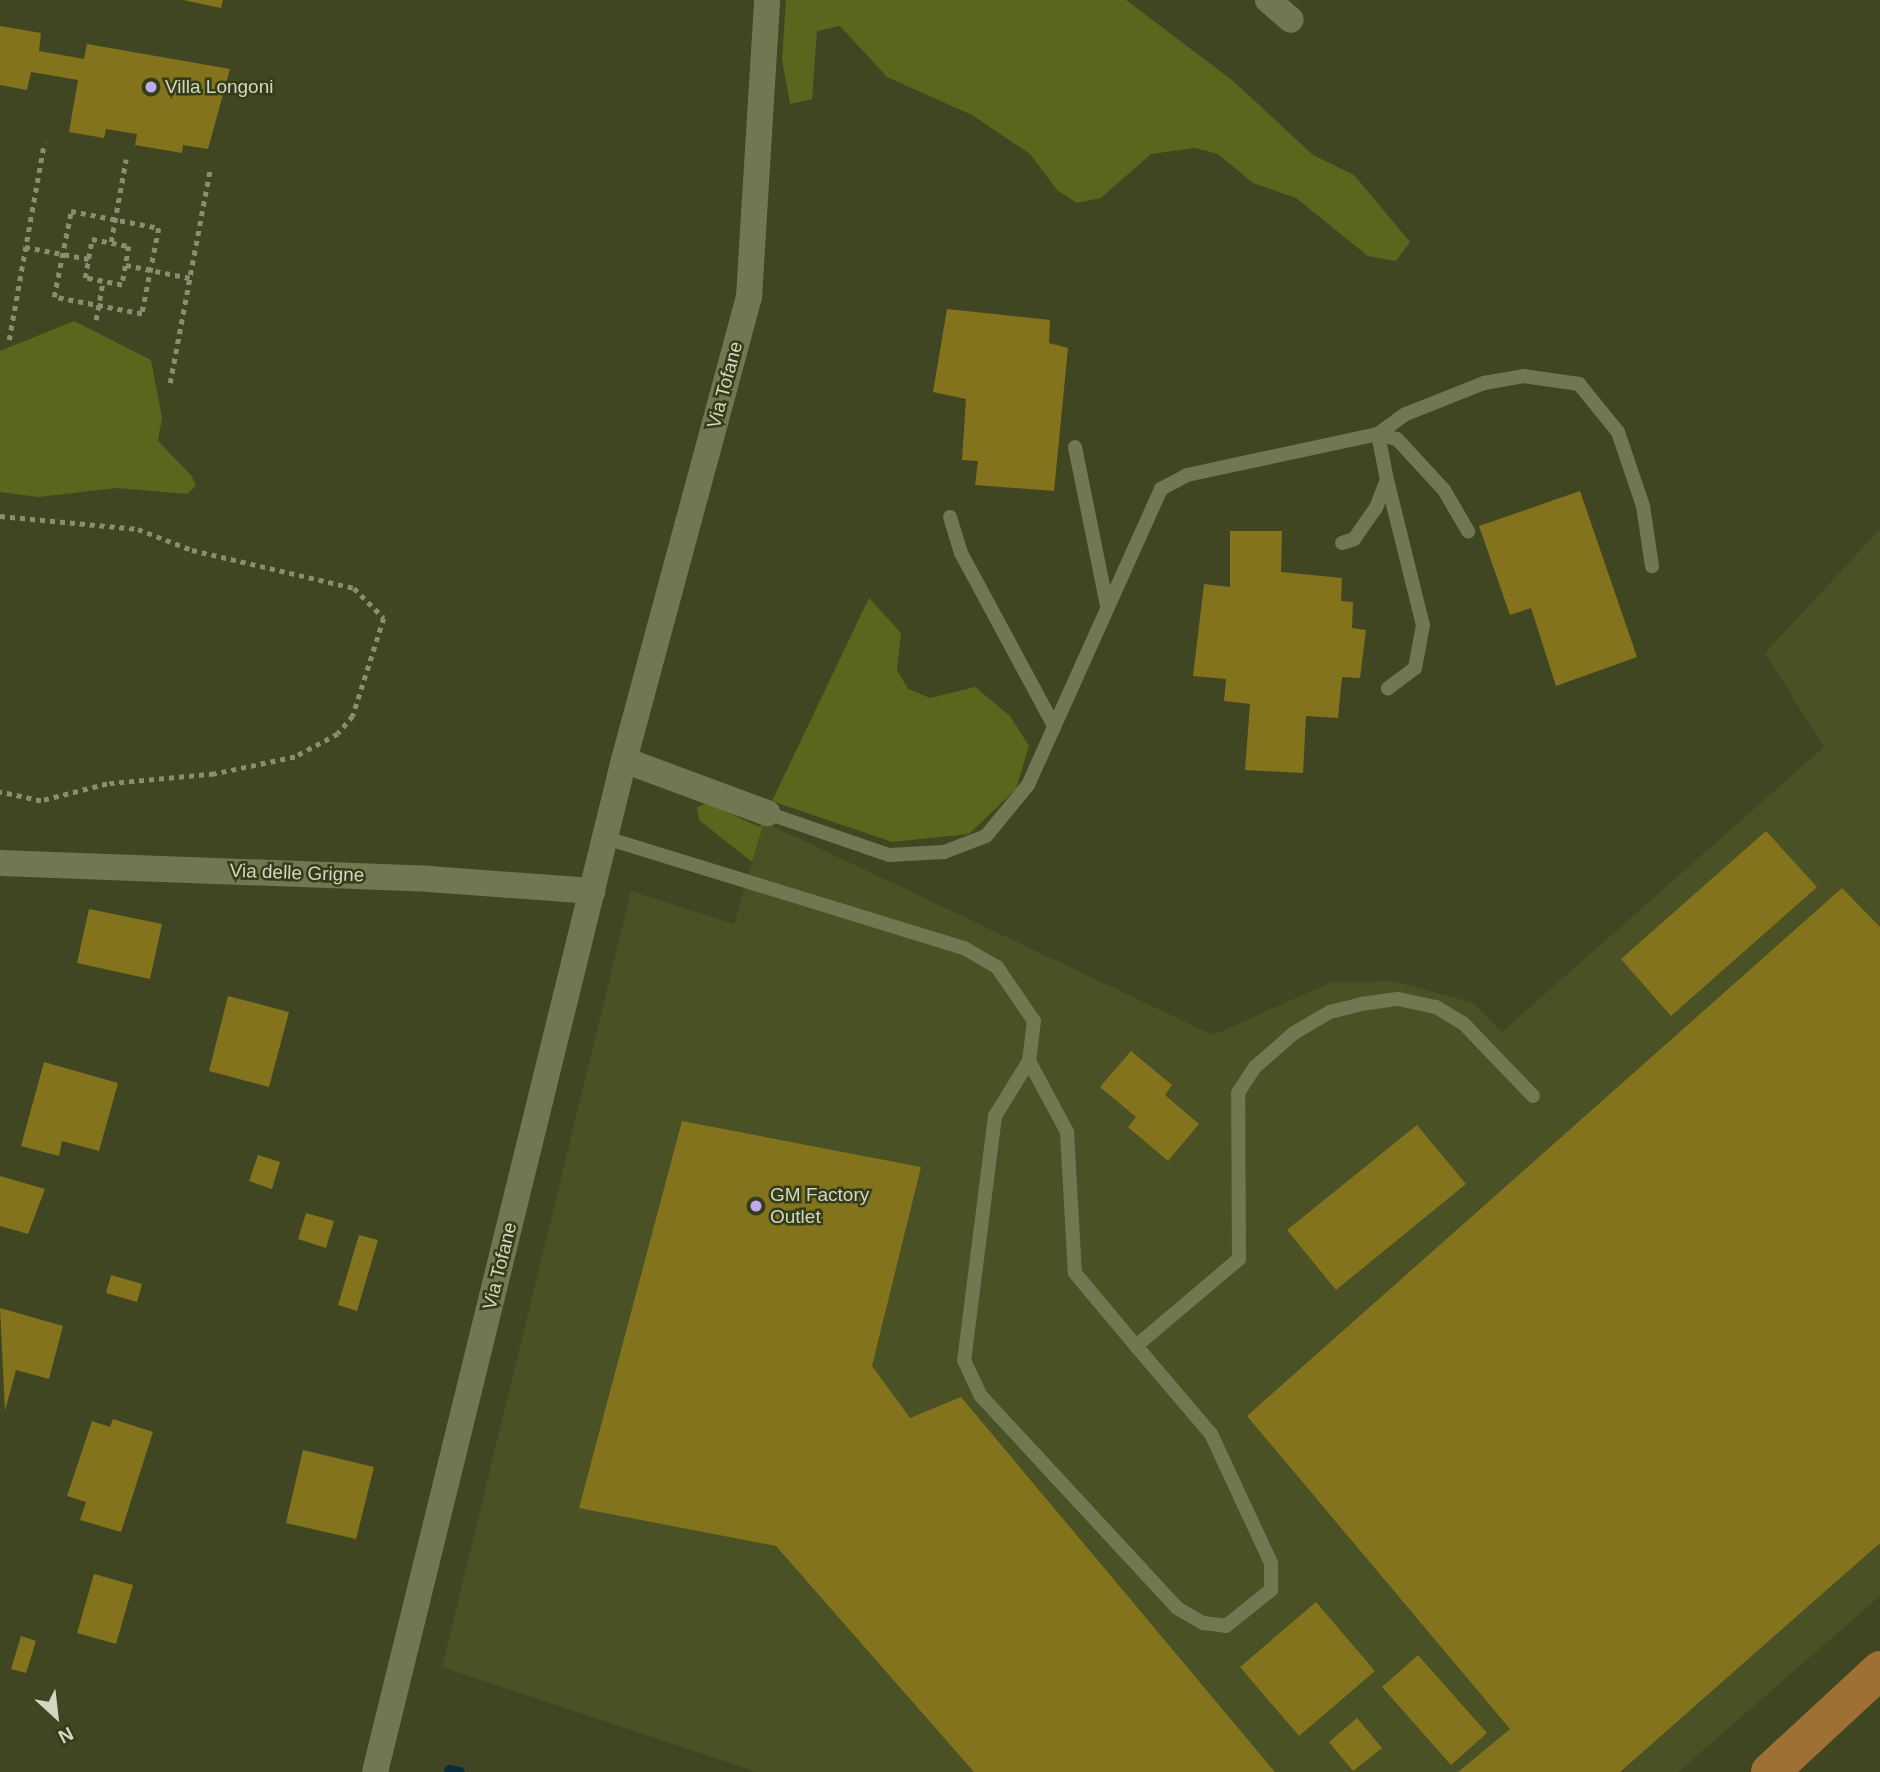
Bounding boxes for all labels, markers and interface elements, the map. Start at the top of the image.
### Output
place label: Villa Longoni [165,76,273,98]
marker: Villa Longoni [143,79,159,95]
street label: Via Tofane [702,339,748,431]
street label: Via delle Grigne [229,859,365,887]
place label: GM Factory Outlet [770,1184,869,1228]
marker: GM Factory Outlet [748,1198,764,1214]
street label: Via Tofane [478,1220,522,1312]
north arrow [21,1681,91,1751]
text: N [55,1723,77,1748]

